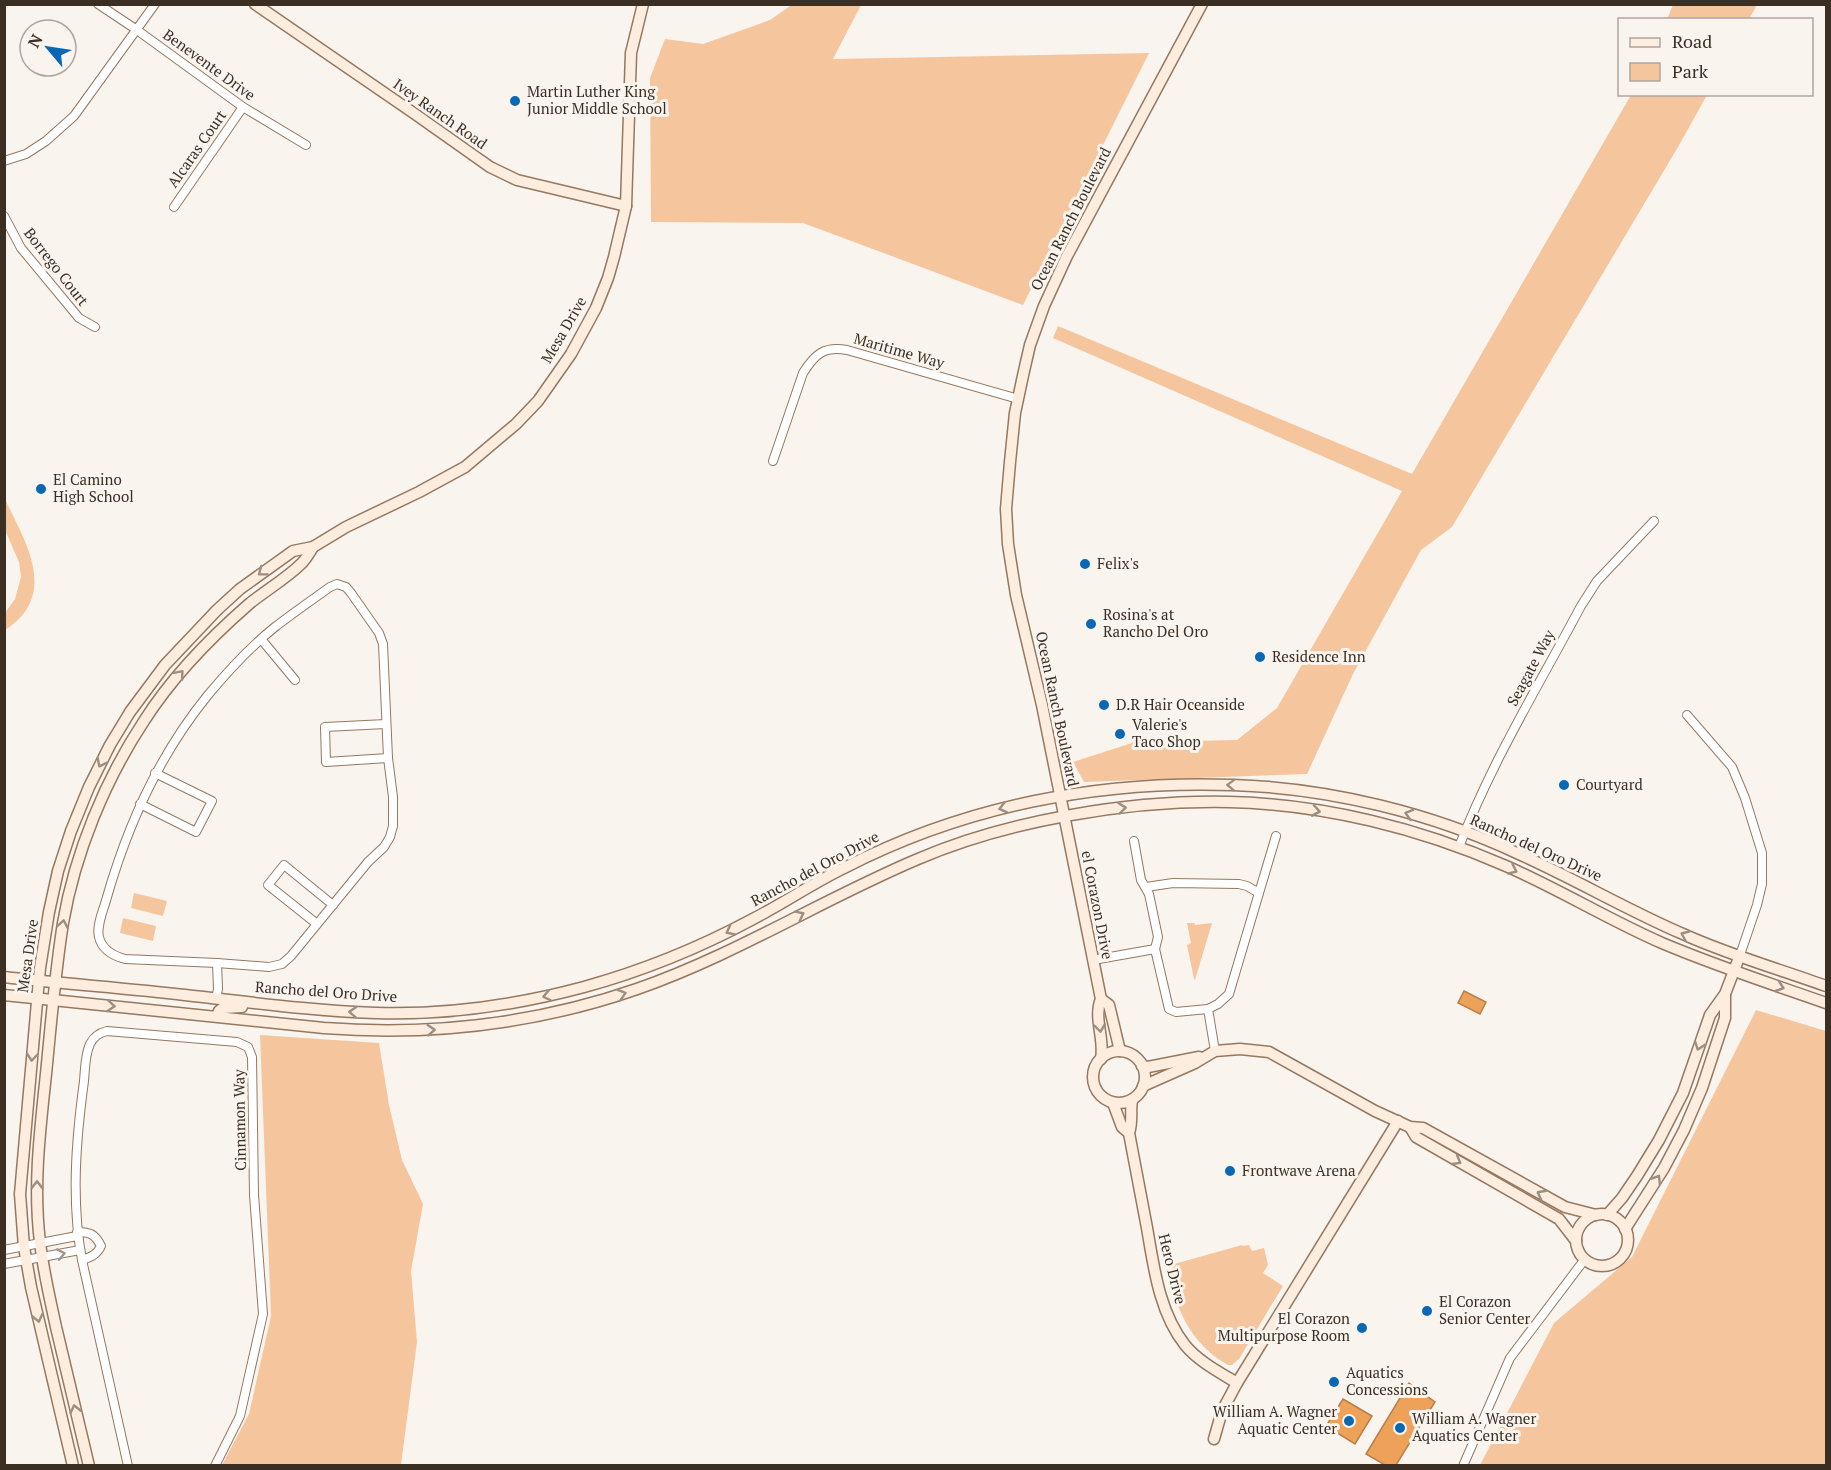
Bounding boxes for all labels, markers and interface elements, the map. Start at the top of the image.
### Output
north arrow [18,18,78,78]
legend [1618,18,1813,96]
street label: Benevente Drive [160,24,260,104]
text: Road [1672,29,1712,53]
text: N [22,30,47,51]
text: Park [1672,59,1709,83]
street label: Ivey Ranch Road [390,73,491,153]
place label: Martin Luther King Junior Middle School [527,81,667,118]
marker: Martin Luther King Junior Middle School [508,94,522,108]
street label: Alcaras Court [162,105,231,191]
street label: Ocean Ranch Boulevard [1025,144,1115,294]
street label: Borrego Court [20,223,94,310]
street label: Mesa Drive [536,292,590,367]
street label: Maritime Way [852,328,947,373]
place label: El Camino High School [53,469,134,506]
marker: El Camino High School [34,482,48,496]
place label: Felix's [1097,553,1139,573]
marker: Felix's [1078,557,1092,571]
one-way arrow [258,565,269,576]
place label: Rosina's at Rancho Del Oro [1103,604,1208,641]
marker: Rosina's at Rancho Del Oro [1084,617,1098,631]
street label: Seagate Way [1502,626,1559,709]
street label: Ocean Ranch Boulevard [1032,629,1084,788]
place label: Residence Inn [1272,646,1366,666]
marker: Residence Inn [1253,650,1267,664]
one-way arrow [172,670,183,681]
place label: D.R Hair Oceanside [1116,694,1245,714]
marker: D.R Hair Oceanside [1097,698,1111,712]
place label: Valerie's Taco Shop [1132,714,1201,751]
marker: Valerie's Taco Shop [1113,727,1127,741]
one-way arrow [97,756,109,767]
place label: Courtyard [1576,774,1643,794]
marker: Courtyard [1557,778,1571,792]
one-way arrow [1227,779,1236,791]
one-way arrow [998,800,1008,813]
one-way arrow [1117,802,1127,814]
one-way arrow [1312,804,1321,816]
one-way arrow [1404,809,1415,821]
street label: Rancho del Oro Drive [1467,809,1606,885]
street label: Rancho del Oro Drive [747,826,882,910]
street label: el Corazon Drive [1078,849,1118,961]
one-way arrow [1507,862,1518,874]
one-way arrow [794,911,805,922]
street label: Mesa Drive [12,918,42,994]
one-way arrow [57,920,69,929]
one-way arrow [726,923,737,935]
one-way arrow [1680,930,1691,942]
street label: Rancho del Oro Drive [254,976,398,1006]
one-way arrow [1774,980,1785,993]
one-way arrow [542,988,552,1001]
one-way arrow [616,989,627,1001]
one-way arrow [107,999,116,1012]
one-way arrow [349,1005,358,1018]
one-way arrow [427,1024,436,1037]
one-way arrow [1093,1024,1105,1033]
one-way arrow [1694,1040,1707,1051]
one-way arrow [26,1052,39,1061]
street label: Cinnamon Way [228,1069,250,1171]
one-way arrow [1451,1153,1461,1165]
place label: Frontwave Arena [1242,1160,1356,1180]
marker: Frontwave Arena [1223,1164,1237,1178]
one-way arrow [1650,1175,1661,1186]
one-way arrow [31,1181,43,1190]
one-way arrow [1537,1190,1548,1202]
street label: Hero Drive [1155,1231,1191,1306]
one-way arrow [56,1248,66,1261]
place label: El Corazon Senior Center [1439,1291,1531,1328]
marker: El Corazon Senior Center [1420,1304,1434,1318]
place label: El Corazon Multipurpose Room [1218,1308,1350,1345]
one-way arrow [30,1312,43,1322]
marker: El Corazon Multipurpose Room [1355,1321,1369,1335]
place label: Aquatics Concessions [1346,1362,1428,1399]
marker: Aquatics Concessions [1327,1375,1341,1389]
place label: William A. Wagner Aquatic Center [1213,1401,1337,1438]
one-way arrow [70,1404,83,1414]
place label: William A. Wagner Aquatics Center [1412,1408,1536,1445]
marker: William A. Wagner Aquatic Center [1342,1414,1356,1428]
marker: William A. Wagner Aquatics Center [1393,1421,1407,1435]

